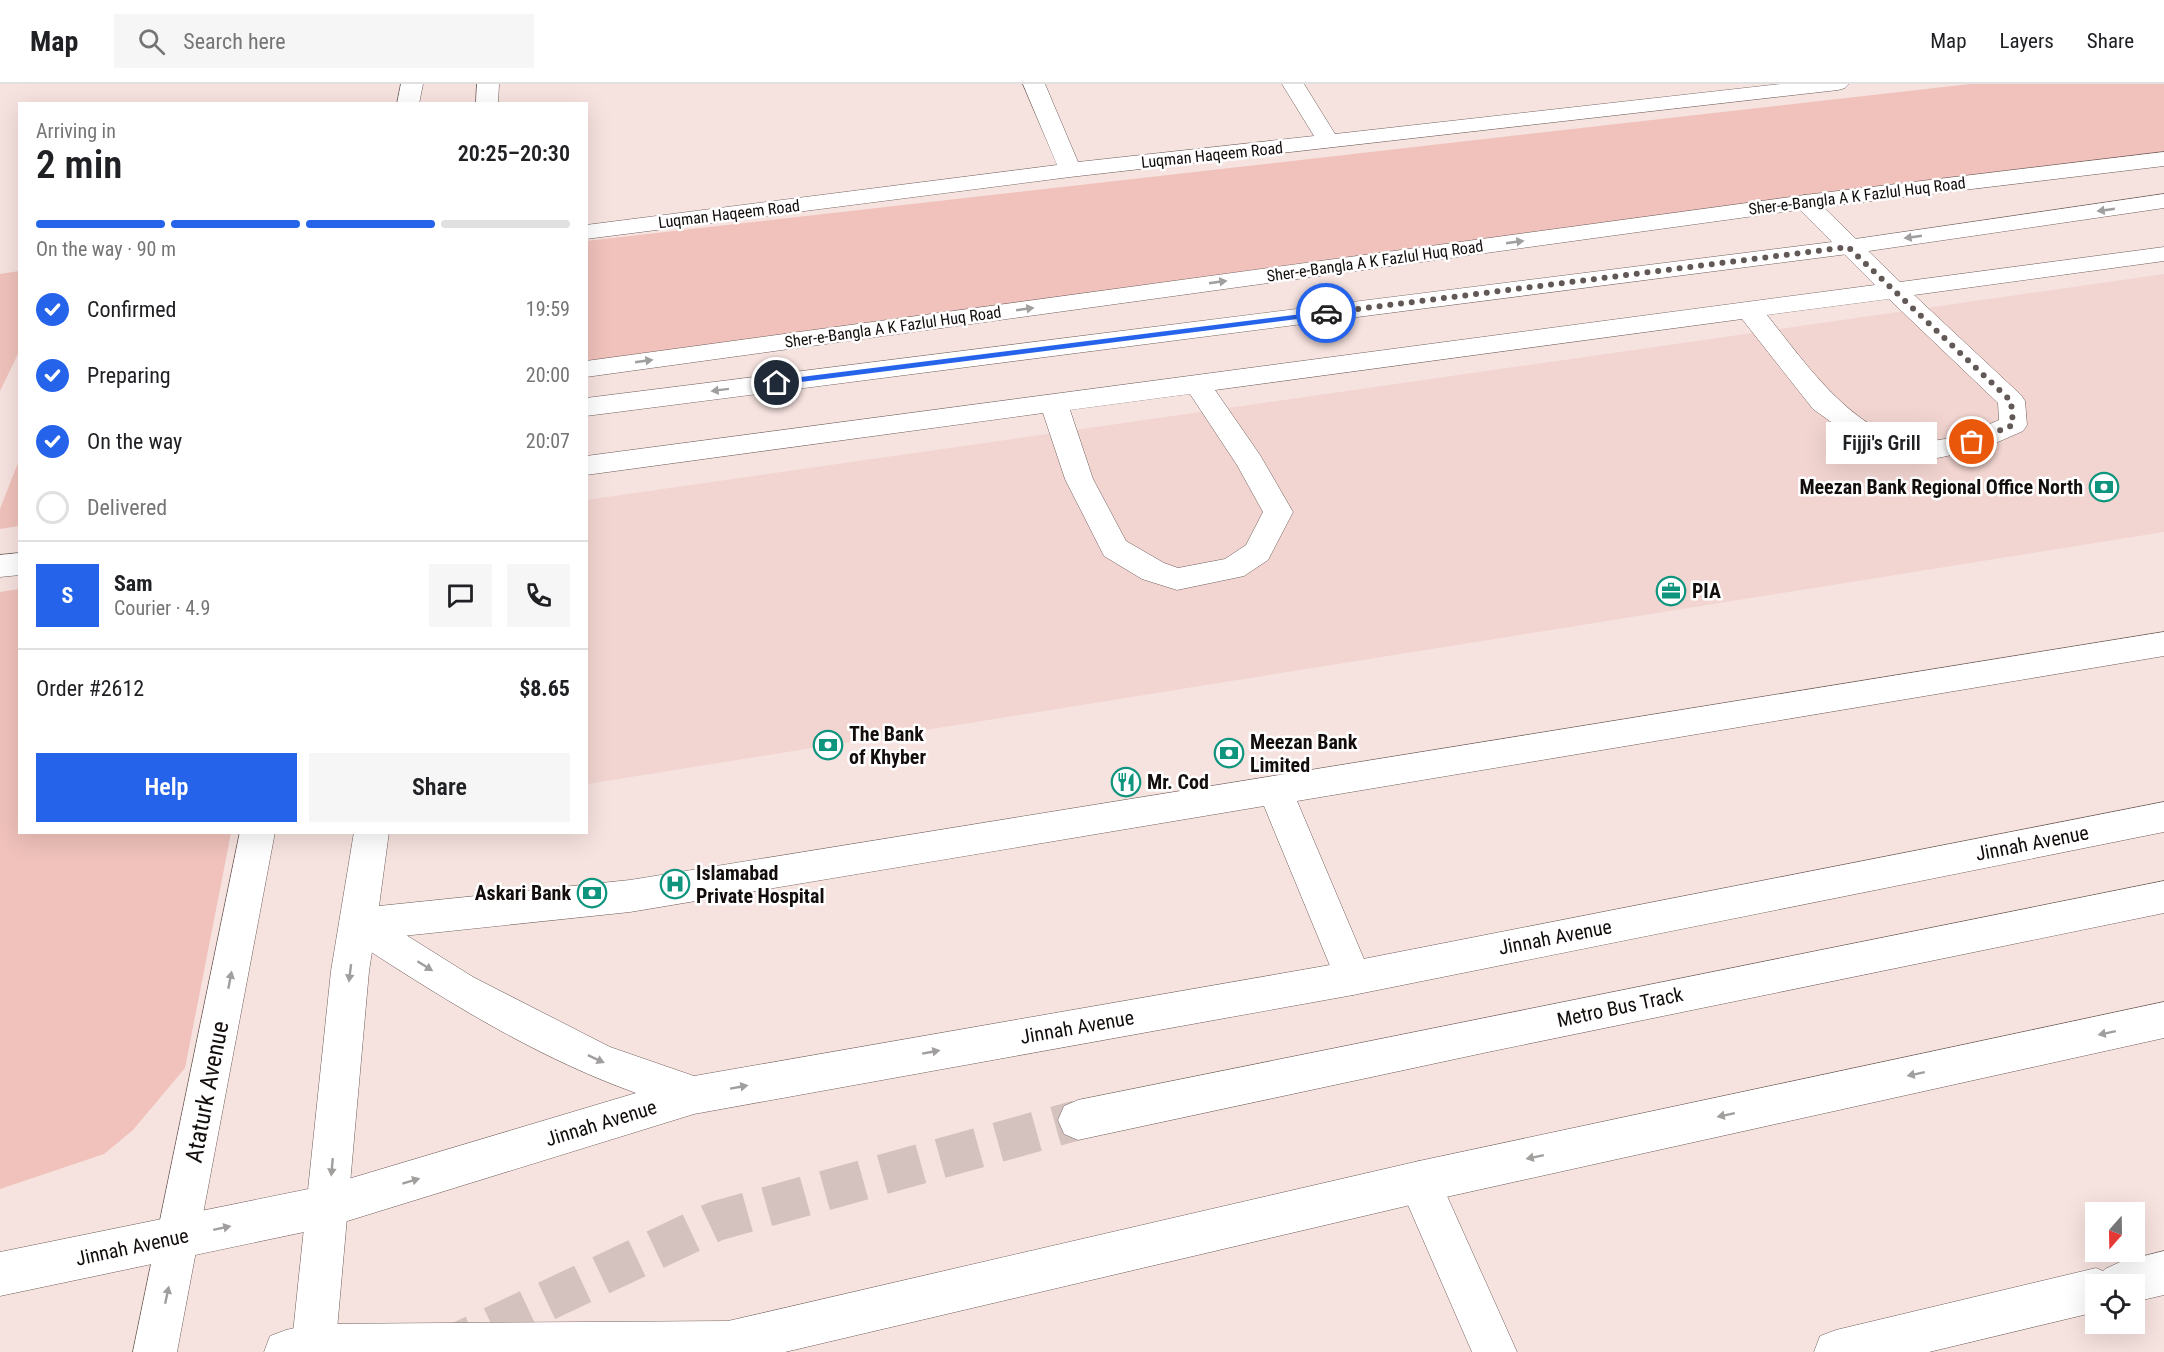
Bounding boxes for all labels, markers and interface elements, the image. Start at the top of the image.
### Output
search box [114,14,534,68]
text: Map [30,25,78,58]
icon: search [135,25,168,58]
text: Search here [183,29,286,54]
text: Map [1930,29,1967,53]
text: Layers [2000,29,2054,53]
text: Share [2087,29,2134,53]
text: Arriving in [36,119,116,143]
street label: Luqman Haqeem Road [1140,138,1284,172]
text: 20:25–20:30 [458,141,570,166]
text: 2 min [36,142,122,188]
street label: Sher-e-Bangla A K Fazlul Huq Road [1747,173,1967,219]
street label: Luqman Haqeem Road [657,196,801,232]
one-way arrow [2096,205,2115,214]
one-way arrow [1903,233,1922,242]
street label: Sher-e-Bangla A K Fazlul Huq Road [1265,236,1485,286]
text: On the way · 90 m [36,237,176,261]
one-way arrow [1506,237,1525,246]
one-way arrow [1209,278,1228,287]
courier [1296,283,1356,343]
icon: check [36,293,69,326]
text: Confirmed [87,297,176,322]
text: 19:59 [526,297,570,321]
icon: car [1310,297,1343,330]
street label: Sher-e-Bangla A K Fazlul Huq Road [783,302,1003,352]
one-way arrow [1015,304,1034,314]
one-way arrow [635,357,654,366]
pin [751,357,802,408]
icon: check [36,359,69,392]
text: Preparing [87,363,171,388]
text: 20:00 [526,363,570,387]
icon: home [760,366,793,399]
one-way arrow [710,385,729,395]
pin [1946,416,1997,467]
callout: Fijji's Grill [1825,421,1936,463]
icon: check [36,425,69,458]
icon: bag [1955,425,1988,458]
text: On the way [87,429,182,454]
text: 20:07 [526,429,570,453]
text: Fijji's Grill [1842,431,1921,455]
bank icon: Meezan Bank Regional Office North [2088,471,2120,503]
place label: Meezan Bank Regional Office North [1799,475,2083,499]
text: Delivered [87,495,167,520]
button: chat [429,564,492,627]
button: phone [507,564,570,627]
text: Sam [114,571,153,596]
office icon: PIA [1655,575,1687,607]
place label: PIA [1692,579,1721,603]
text: S [62,583,73,608]
text: Courier · 4.9 [114,596,210,620]
text: Order #2612 [36,676,144,701]
text: $8.65 [519,676,570,701]
place label: The Bank of Khyber [849,722,926,769]
bank icon: The Bank of Khyber [812,729,844,761]
place label: Meezan Bank Limited [1250,730,1358,777]
bank icon: Meezan Bank Limited [1213,737,1245,769]
button: Help [36,753,297,822]
button: Share [309,753,570,822]
restaurant icon: Mr. Cod [1110,766,1142,798]
place label: Mr. Cod [1147,770,1209,794]
street label: Jinnah Avenue [1973,820,2091,866]
place label: Islamabad Private Hospital [696,861,824,908]
hospital icon: Islamabad Private Hospital [659,868,691,900]
bank icon: Askari Bank [576,877,608,909]
place label: Askari Bank [475,881,571,905]
street label: Jinnah Avenue [1496,914,1614,960]
one-way arrow [417,961,433,972]
one-way arrow [346,964,355,983]
one-way arrow [225,971,235,989]
street label: Metro Bus Track [1555,982,1685,1032]
street label: Jinnah Avenue [1018,1005,1136,1049]
street label: Ataturk Avenue [180,1019,234,1165]
one-way arrow [2098,1028,2116,1038]
one-way arrow [922,1048,941,1057]
one-way arrow [588,1055,605,1064]
one-way arrow [1907,1070,1926,1079]
one-way arrow [730,1082,749,1091]
street label: Jinnah Avenue [542,1095,660,1151]
one-way arrow [1716,1111,1735,1121]
one-way arrow [1526,1152,1544,1162]
one-way arrow [327,1158,337,1177]
one-way arrow [402,1176,420,1185]
north arrow [2085,1202,2145,1262]
map controls [2085,1202,2145,1334]
street label: Jinnah Avenue [73,1223,191,1271]
one-way arrow [212,1223,231,1232]
button: locate [2085,1274,2145,1334]
one-way arrow [163,1285,172,1304]

